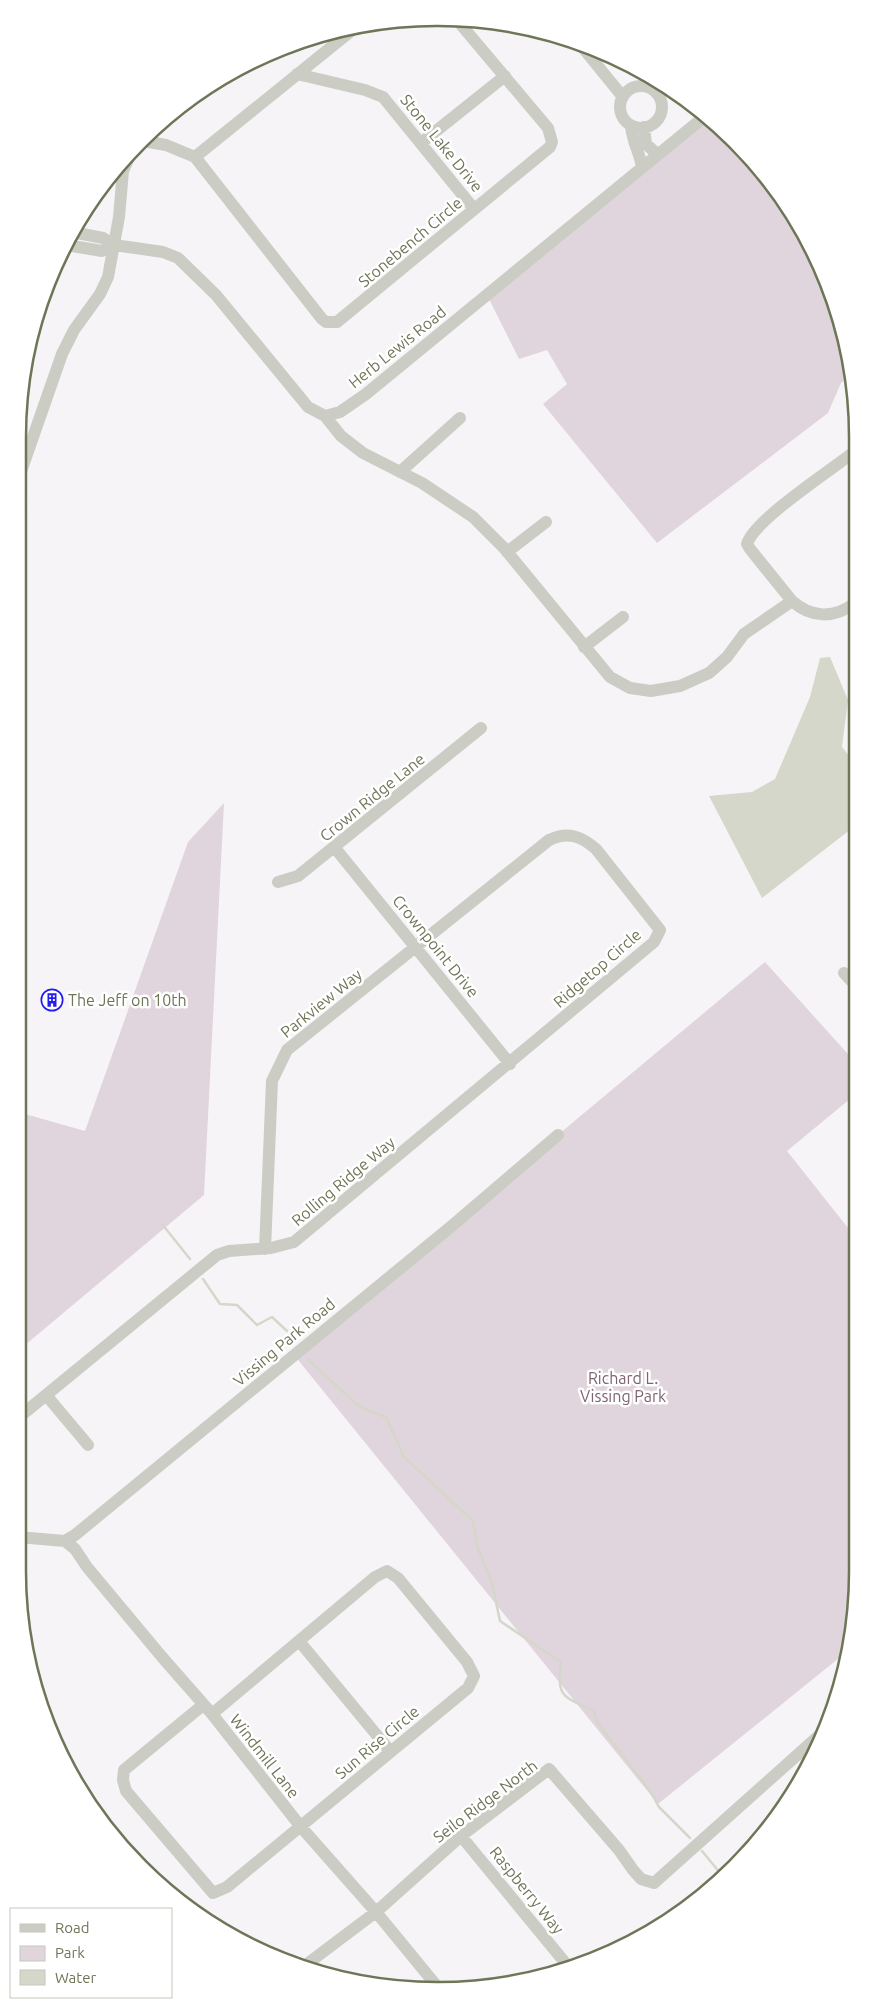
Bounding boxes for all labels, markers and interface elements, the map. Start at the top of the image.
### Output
street label: Stone Lake Drive [397,91,487,195]
street label: Stonebench Circle [355,193,465,291]
street label: Herb Lewis Road [345,302,449,392]
street label: Crown Ridge Lane [316,749,428,845]
street label: Crownpoint Drive [389,891,483,1001]
street label: Ridgetop Circle [550,925,644,1011]
street label: Parkview Way [277,965,365,1041]
building icon: The Jeff on 10th [40,988,64,1012]
place label: The Jeff on 10th [68,991,187,1009]
street label: Rolling Ridge Way [288,1132,398,1229]
street label: Vissing Park Road [230,1294,338,1390]
park label: Richard L. Vissing Park [580,1369,666,1405]
street label: Sun Rise Circle [331,1702,423,1782]
street label: Windmill Lane [227,1710,303,1802]
street label: Seilo Ridge North [429,1756,541,1846]
street label: Raspberry Way [486,1843,568,1937]
legend [10,1908,172,1998]
text: Road [55,1919,90,1936]
text: Park [55,1944,85,1961]
text: Water [55,1969,96,1986]

